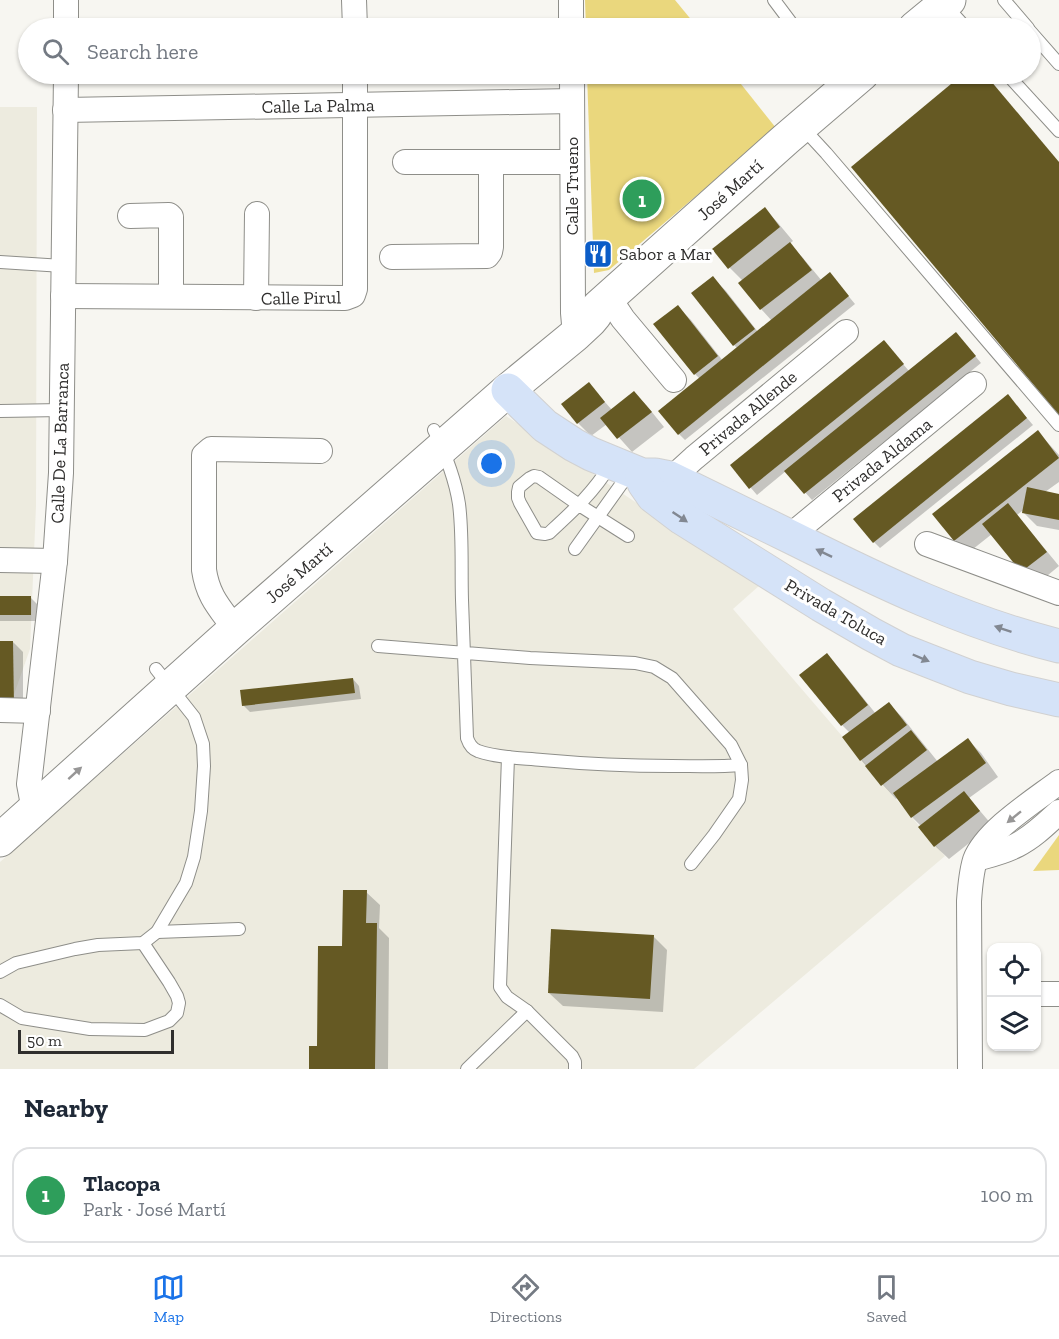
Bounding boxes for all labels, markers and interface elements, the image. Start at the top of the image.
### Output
search box [18,18,1041,84]
icon: search [39,35,72,68]
text: Search here [87,38,198,65]
street label: Calle La Palma [261,94,375,118]
street label: Calle Trueno [561,137,583,235]
street label: José Martí [693,155,767,225]
pin: 1 [622,176,662,222]
restaurant icon: Sabor a Mar [582,238,614,270]
place label: Sabor a Mar [619,243,712,265]
street label: Calle Pirul [261,286,342,310]
street label: Calle De La Barranca [46,362,74,524]
street label: Privada Allende [695,366,801,460]
street label: Privada Aldama [828,413,937,507]
your location [477,449,506,478]
one-way arrow [672,511,688,522]
street label: José Martí [261,538,337,608]
one-way arrow [815,549,832,558]
street label: Privada Toluca [781,574,891,650]
one-way arrow [994,624,1012,634]
one-way arrow [912,653,930,663]
one-way arrow [67,767,82,780]
one-way arrow [1006,810,1022,823]
map controls [987,943,1041,1051]
button: locate [987,943,1041,997]
button: layers [987,997,1041,1051]
scale bar [18,1027,174,1054]
text: 50 m [27,1031,62,1050]
text: Nearby [24,1092,108,1124]
text: Tlacopa [83,1170,160,1197]
text: 1 [41,1183,50,1207]
text: 100 m [980,1183,1033,1207]
text: Park · José Martí [83,1197,226,1221]
tab: Map [152,1271,185,1326]
tab: Directions [490,1271,562,1326]
tab: Saved [867,1271,907,1326]

